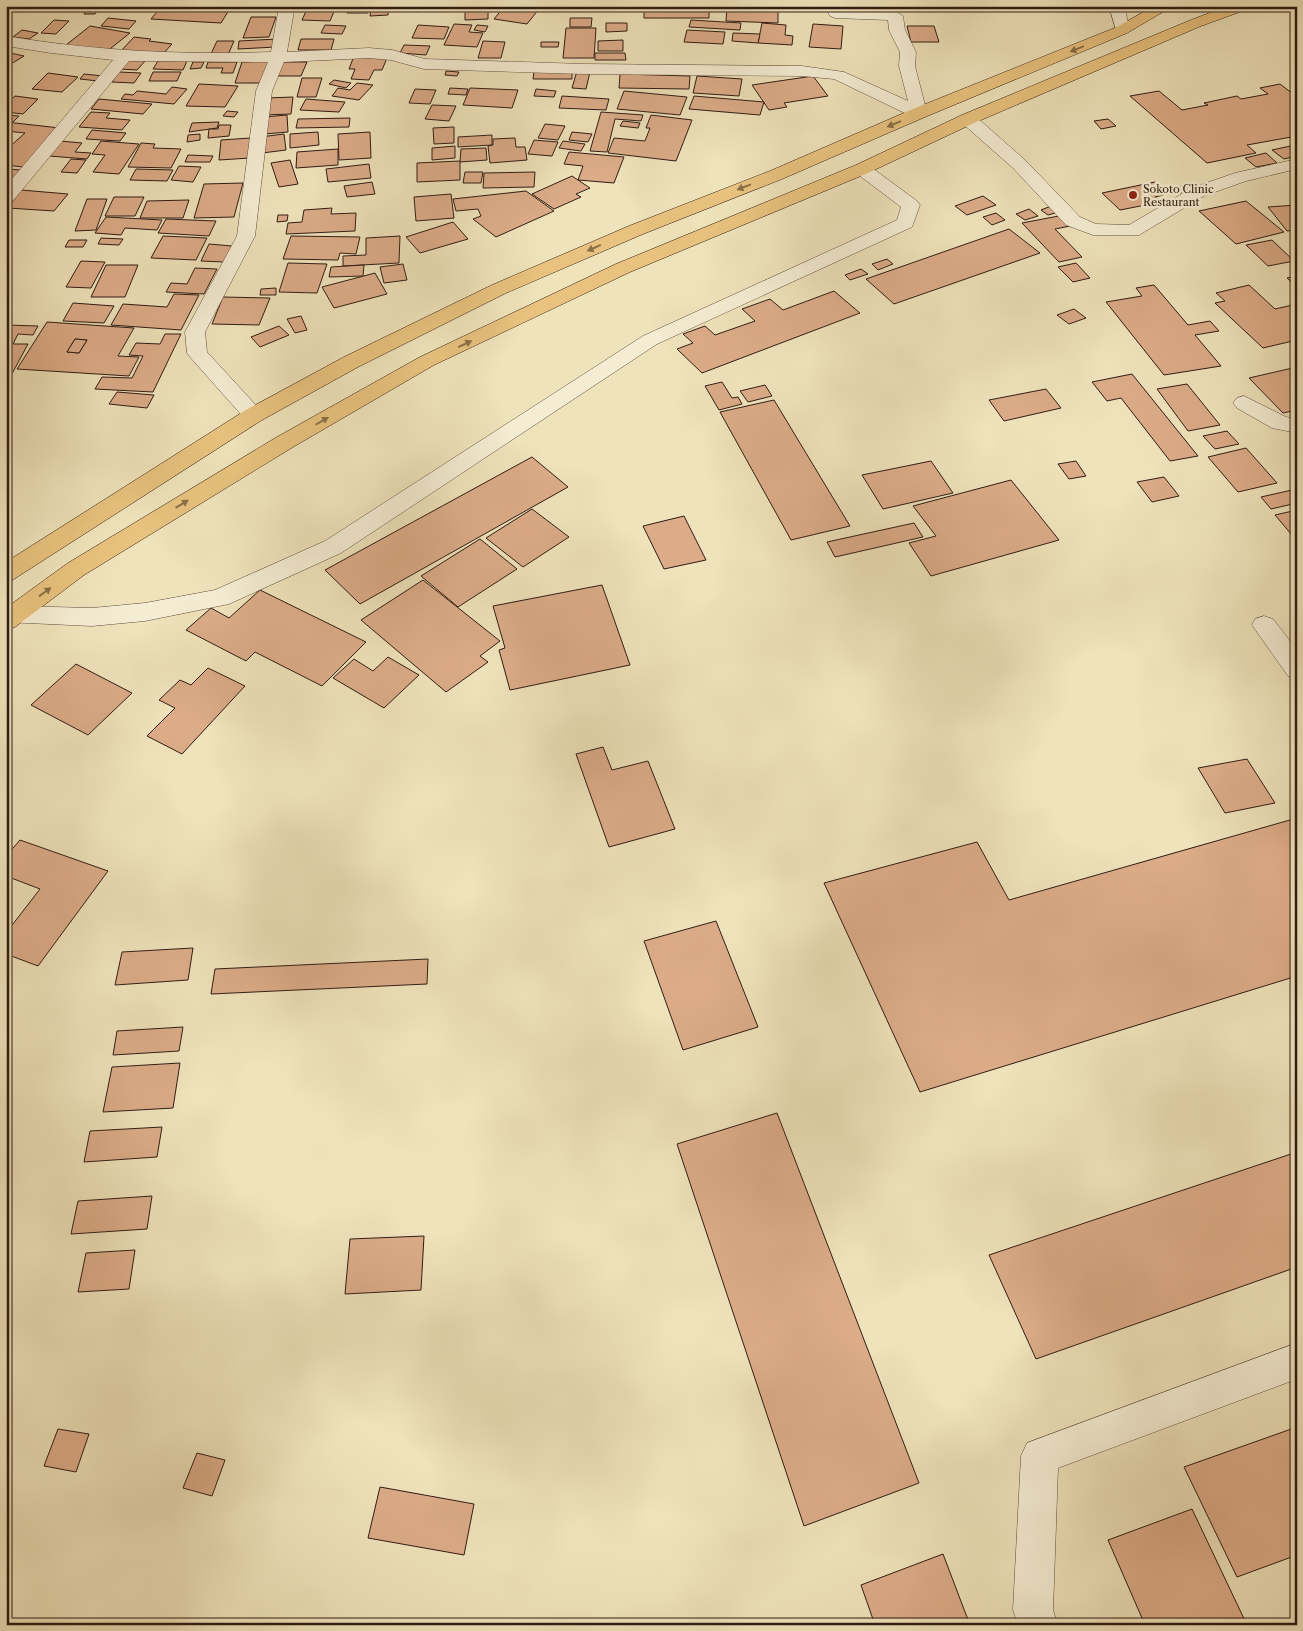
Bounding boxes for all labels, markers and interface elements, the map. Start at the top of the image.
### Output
one-way arrow [1069,45,1084,53]
one-way arrow [887,121,901,129]
place label: Sokoto Clinic Restaurant [1143,182,1214,209]
one-way arrow [737,184,752,192]
marker: Sokoto Clinic Restaurant [1127,189,1139,201]
one-way arrow [587,245,601,253]
one-way arrow [458,339,472,347]
one-way arrow [315,417,329,425]
one-way arrow [176,500,189,509]
one-way arrow [38,586,51,597]

